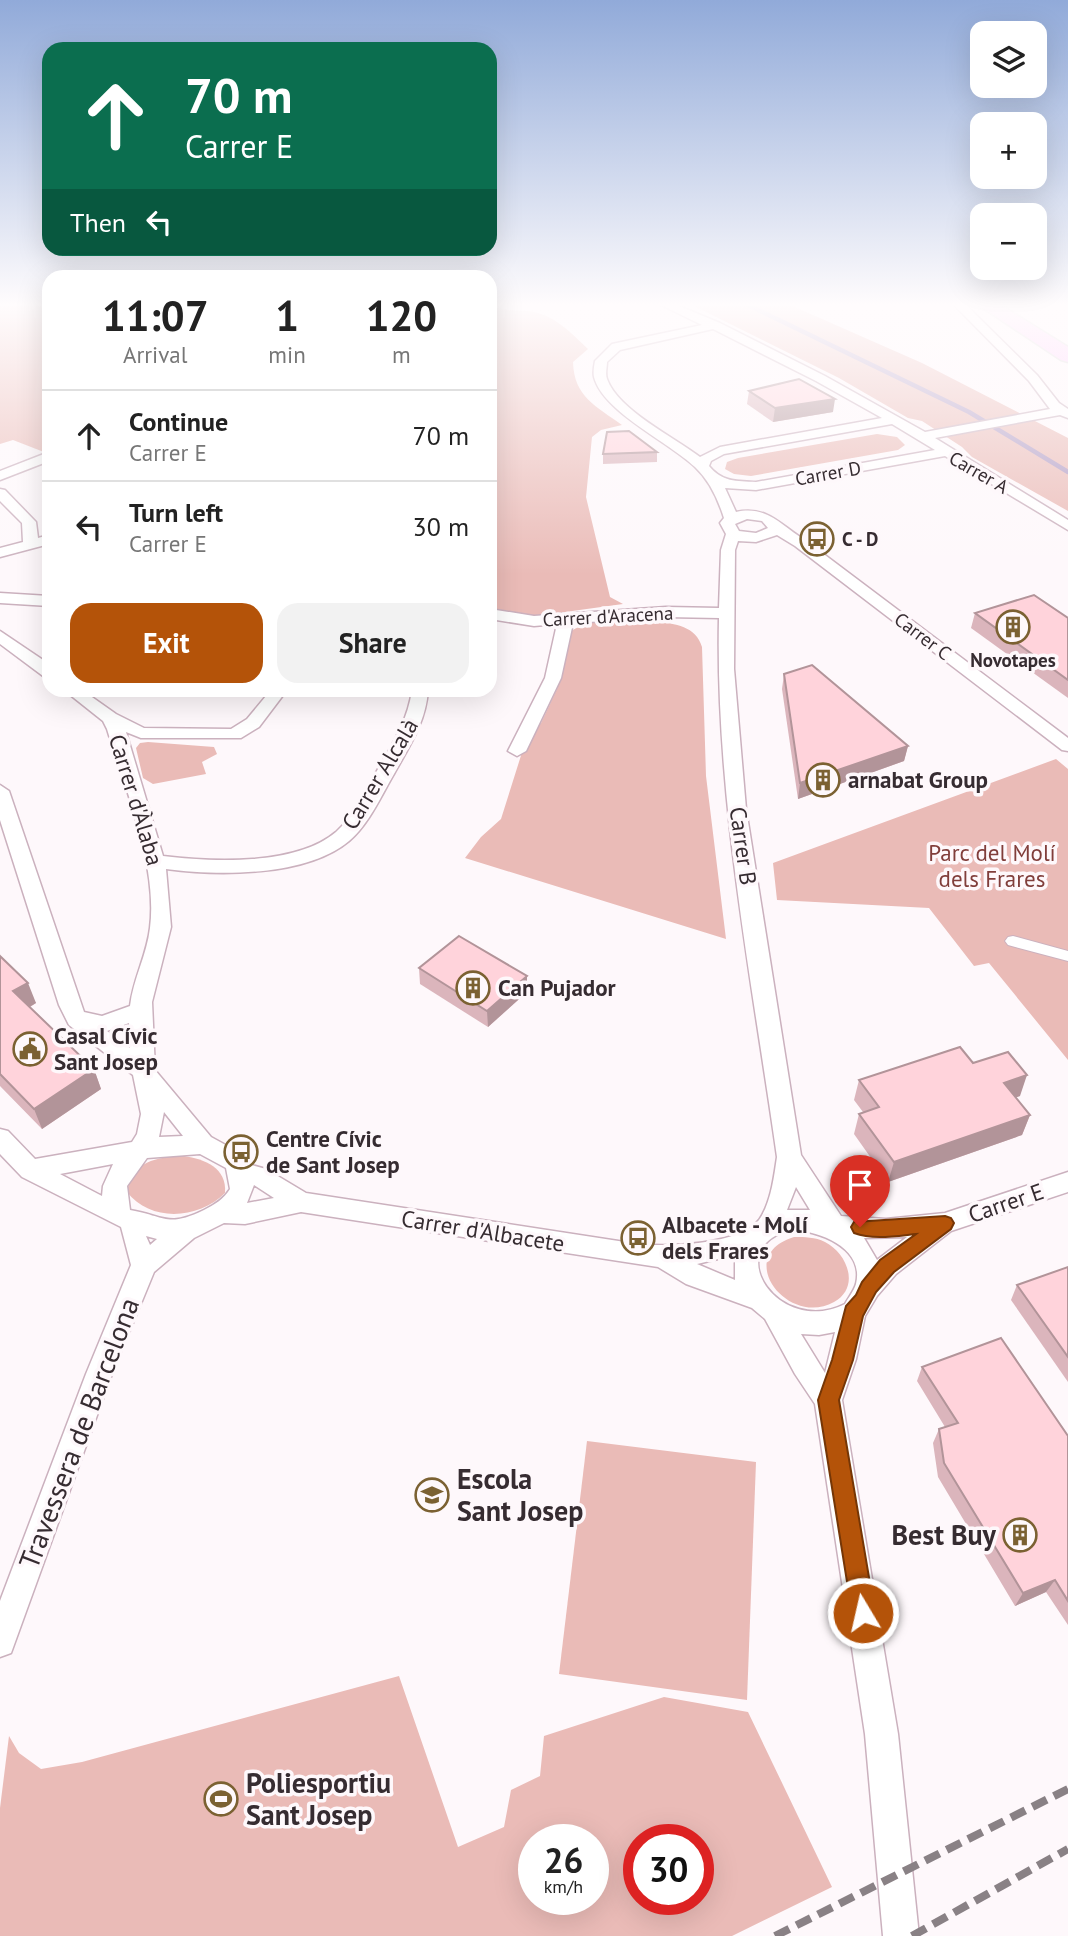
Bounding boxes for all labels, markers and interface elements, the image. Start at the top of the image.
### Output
map controls [970,21,1047,280]
button: layers [970,21,1047,98]
text: 70 m [185,63,292,127]
icon: ahead [70,70,161,161]
button: + [970,112,1047,189]
text: Carrer E [185,125,293,167]
icon: left [140,203,178,241]
button: − [970,203,1047,280]
text: Then [70,206,126,239]
text: 11:07 [102,288,208,343]
text: 1 [275,288,299,343]
text: 120 [366,288,437,343]
text: Arrival [123,340,187,369]
text: min [268,340,306,369]
text: m [392,340,411,369]
text: Continue [129,405,228,438]
icon: ahead [70,417,108,455]
text: 70 m [413,419,469,452]
text: Carrer E [129,438,207,467]
street label: Carrer A [945,445,1013,499]
street label: Carrer D [793,455,863,491]
text: Turn left [129,496,223,529]
icon: left [70,508,108,546]
text: 30 m [413,510,469,543]
bus stop icon: C - D [798,520,836,558]
place label: C - D [842,527,878,551]
text: Carrer E [129,529,207,558]
street label: Carrer d'Aracena [542,601,674,631]
button: Exit [70,603,263,683]
button: Share [277,603,469,683]
street label: Carrer C [890,607,956,665]
building icon: Novotapes [994,608,1032,646]
place label: Novotapes [970,648,1056,672]
street label: Carrer Alcalà [335,713,424,835]
street label: Carrer d'Àlaba [103,731,170,869]
building icon: arnabat Group [804,761,842,799]
place label: arnabat Group [848,765,988,794]
street label: Carrer B [724,805,763,887]
park label: Parc del Molí dels Frares [928,838,1056,893]
building icon: Can Pujador [454,969,492,1007]
place label: Can Pujador [498,973,617,1002]
place label: Casal Cívic Sant Josep [54,1021,158,1076]
public building icon: Casal Cívic Sant Josep [11,1030,49,1068]
place label: Centre Cívic de Sant Josep [266,1124,400,1179]
bus stop icon: Centre Cívic de Sant Josep [222,1133,260,1171]
pin [830,1155,890,1227]
icon: arrive [841,1166,879,1204]
street label: Carrer E [964,1176,1047,1229]
street label: Carrer d'Albacete [399,1203,567,1258]
place label: Albacete - Molí dels Frares [662,1210,808,1265]
bus stop icon: Albacete - Molí dels Frares [619,1219,657,1257]
street label: Travessera de Barcelona [10,1292,147,1574]
place label: Escola Sant Josep [457,1460,583,1529]
school or university icon: Escola Sant Josep [413,1476,451,1514]
place label: Best Buy [892,1516,997,1553]
building icon: Best Buy [1001,1516,1039,1554]
position arrow [826,1576,900,1650]
place label: Poliesportiu Sant Josep [246,1764,391,1833]
sports icon: Poliesportiu Sant Josep [202,1780,240,1818]
speed limit sign: 30 [623,1824,714,1915]
text: 26 [544,1837,583,1883]
text: km/h [544,1875,583,1898]

